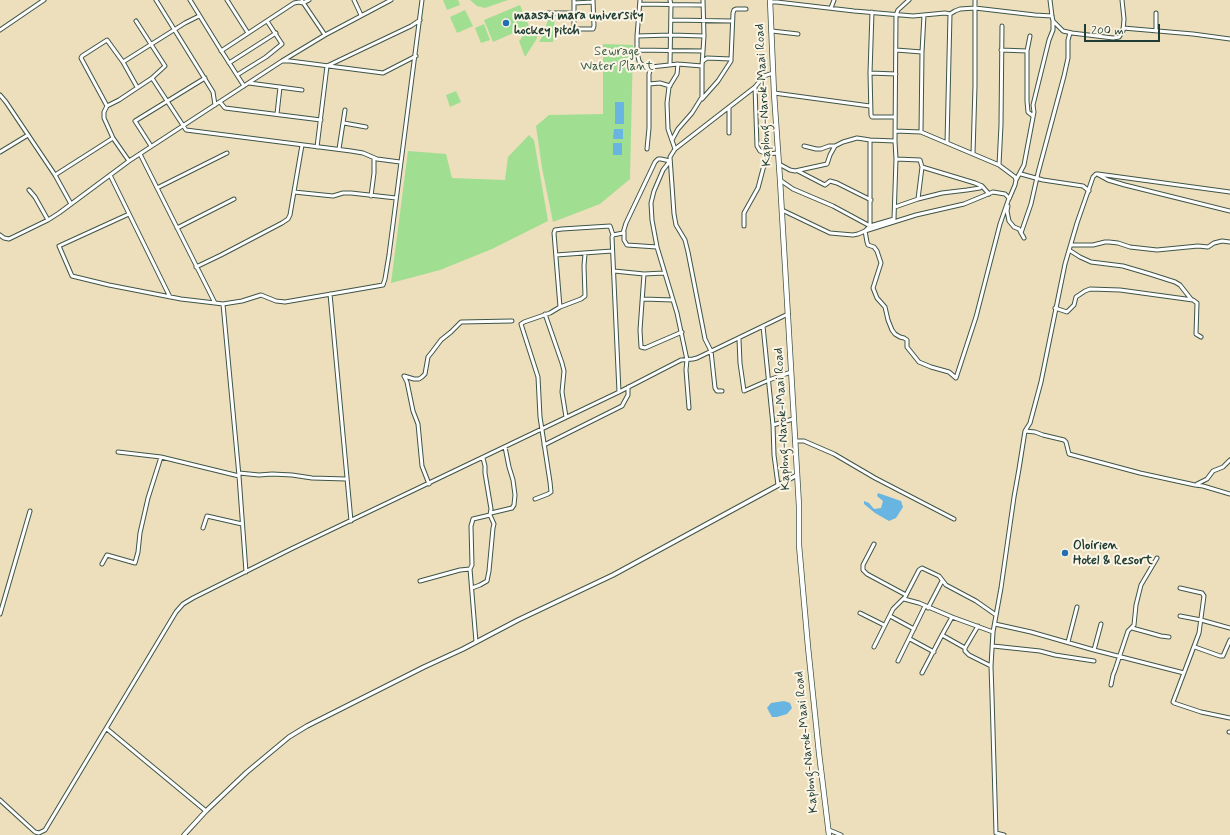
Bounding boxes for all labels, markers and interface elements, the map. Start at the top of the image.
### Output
place label: maasai mara university hockey pitch [514,8,643,39]
scale bar [1086,16,1162,42]
marker: maasai mara university hockey pitch [501,18,511,28]
street label: Kaplong-Narok-Maai Road [752,23,776,167]
text: 200 m [1091,23,1124,39]
park label: Sewrage Water Plant [580,44,654,75]
street label: Kaplong-Narok-Maai Road [771,347,795,491]
place label: Oloirien Hotel & Resort [1073,538,1153,569]
marker: Oloirien Hotel & Resort [1060,548,1070,558]
street label: Kaplong-Narok-Maai Road [792,670,822,814]

